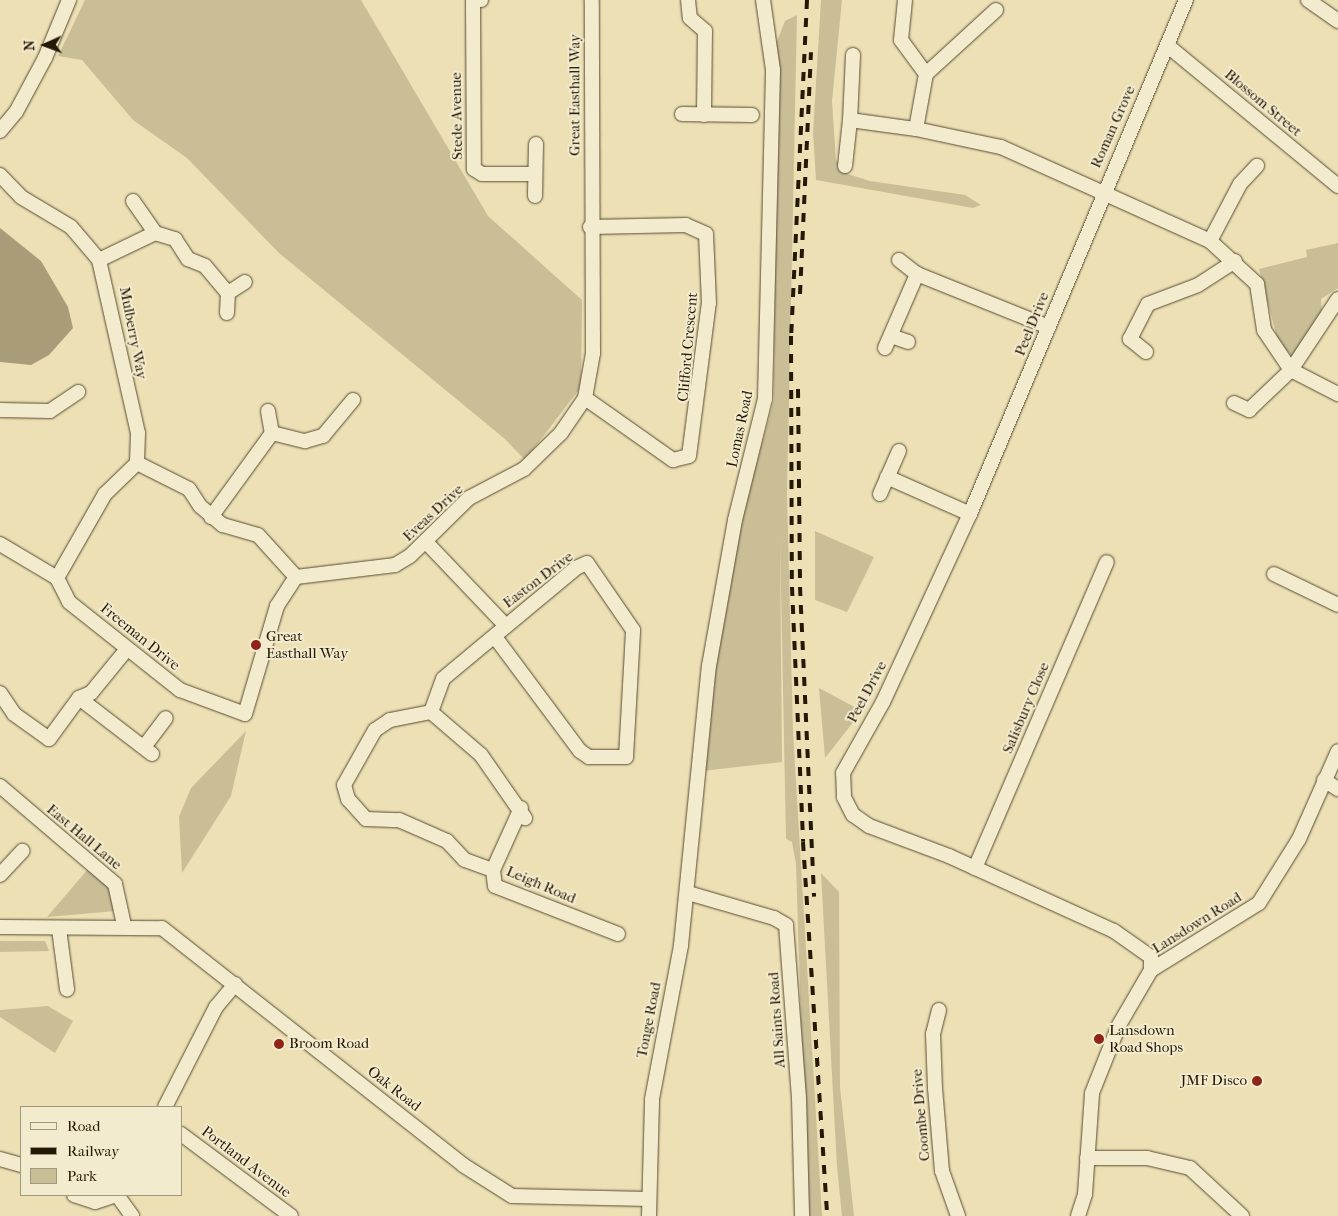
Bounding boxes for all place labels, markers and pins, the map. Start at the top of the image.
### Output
place label: Great Easthall Way [266,627,348,662]
marker: Great Easthall Way [250,639,262,651]
place label: Lansdown Road Shops [1109,1021,1183,1056]
marker: Lansdown Road Shops [1093,1033,1105,1045]
place label: Broom Road [289,1035,369,1053]
marker: Broom Road [273,1038,285,1050]
place label: JMF Disco [1181,1072,1247,1090]
marker: JMF Disco [1251,1075,1263,1087]

